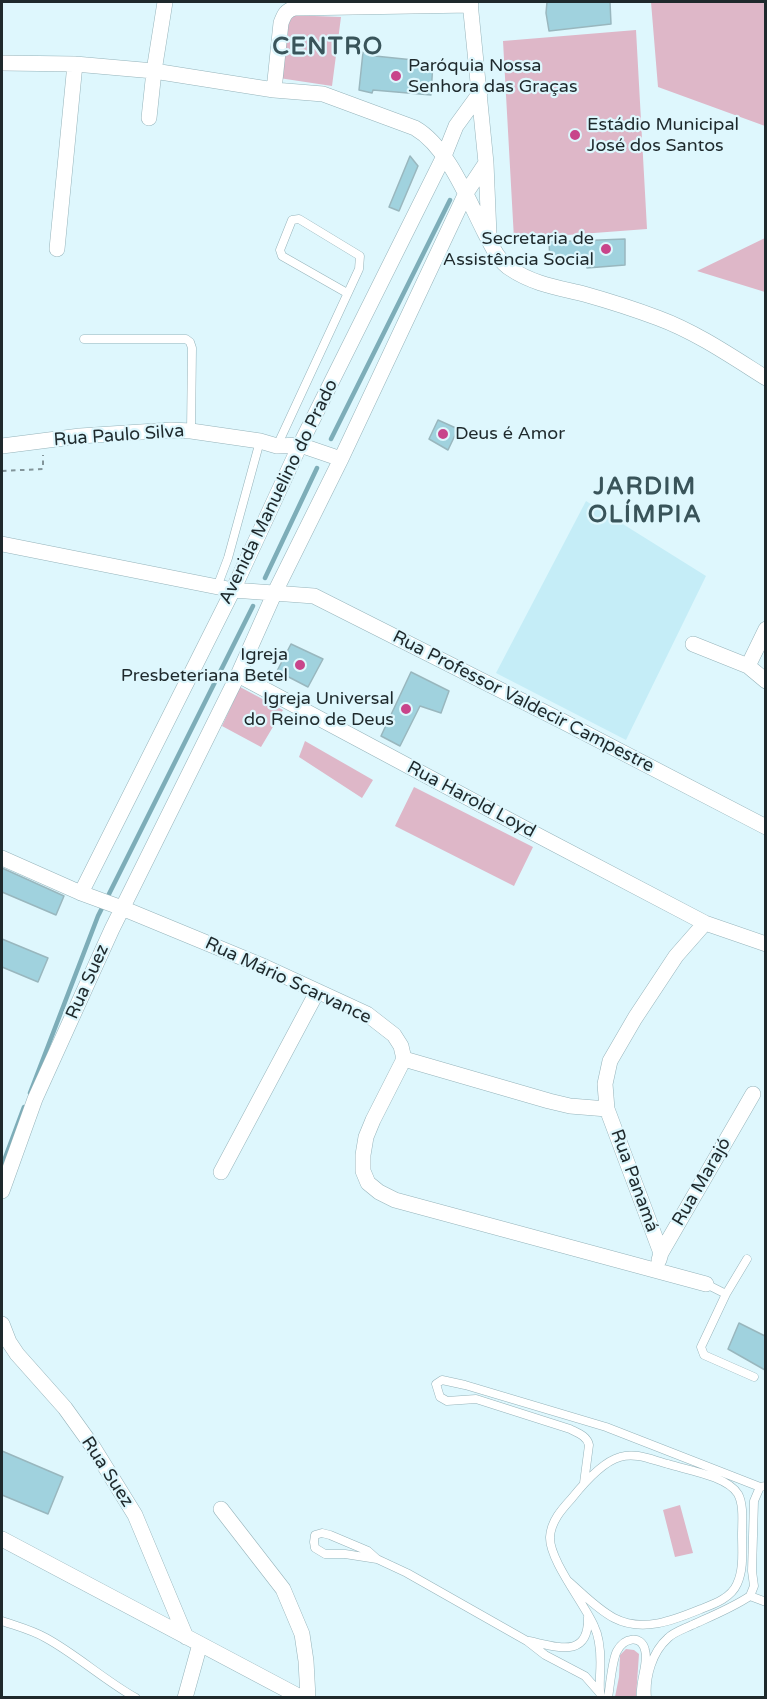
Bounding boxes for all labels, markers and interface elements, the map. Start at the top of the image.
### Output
district label: CENTRO [272,34,384,62]
place label: Paróquia Nossa Senhora das Graças [408,55,578,98]
marker: Paróquia Nossa Senhora das Graças [389,69,403,83]
place label: Estádio Municipal José dos Santos [587,114,739,156]
marker: Estádio Municipal José dos Santos [568,128,582,142]
place label: Secretaria de Assistência Social [443,228,594,270]
marker: Secretaria de Assistência Social [599,242,613,256]
street label: Avenida Manuelino do Prado [215,376,343,608]
street label: Rua Paulo Silva [53,421,185,451]
place label: Deus é Amor [455,423,565,445]
marker: Deus é Amor [436,427,450,441]
district label: JARDIM OLÍMPIA [588,474,702,530]
street label: Rua Professor Valdecir Campestre [389,626,657,778]
place label: Igreja Presbeteriana Betel [121,644,288,686]
marker: Igreja Presbeteriana Betel [293,658,307,672]
place label: Igreja Universal do Reino de Deus [244,688,394,730]
marker: Igreja Universal do Reino de Deus [399,702,413,716]
street label: Rua Harold Loyd [403,757,539,843]
street label: Rua Mário Scarvance [201,933,375,1029]
street label: Rua Suez [62,941,114,1023]
street label: Rua Panamá [605,1127,663,1235]
street label: Rua Marajó [668,1134,736,1230]
street label: Rua Suez [76,1433,138,1511]

